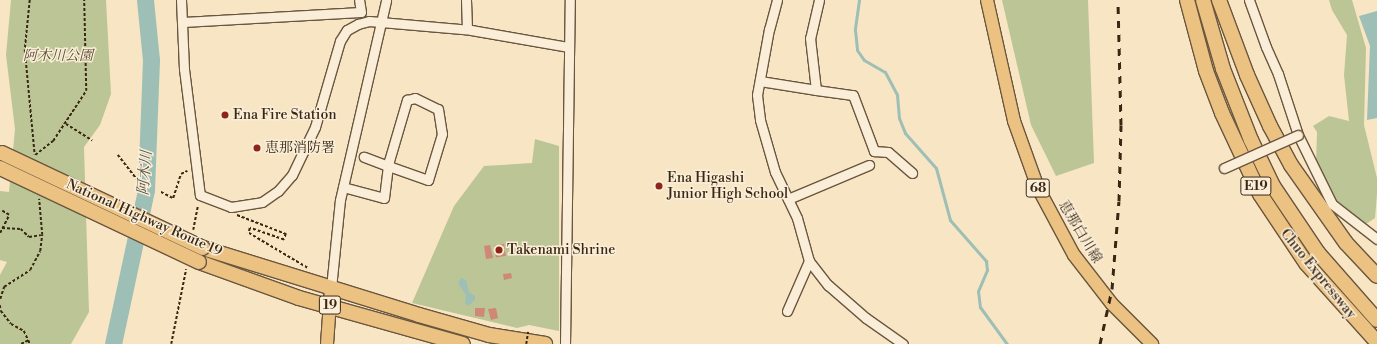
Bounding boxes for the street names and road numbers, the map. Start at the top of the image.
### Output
road number: E19 [1240,175,1272,197]
street label: National Highway Route 19 [63,176,225,260]
road number: 68 [1025,177,1051,199]
street label: 恵那白川線 [1055,198,1105,266]
street label: Chuo Expressway [1277,226,1359,322]
road number: 19 [318,294,342,316]

